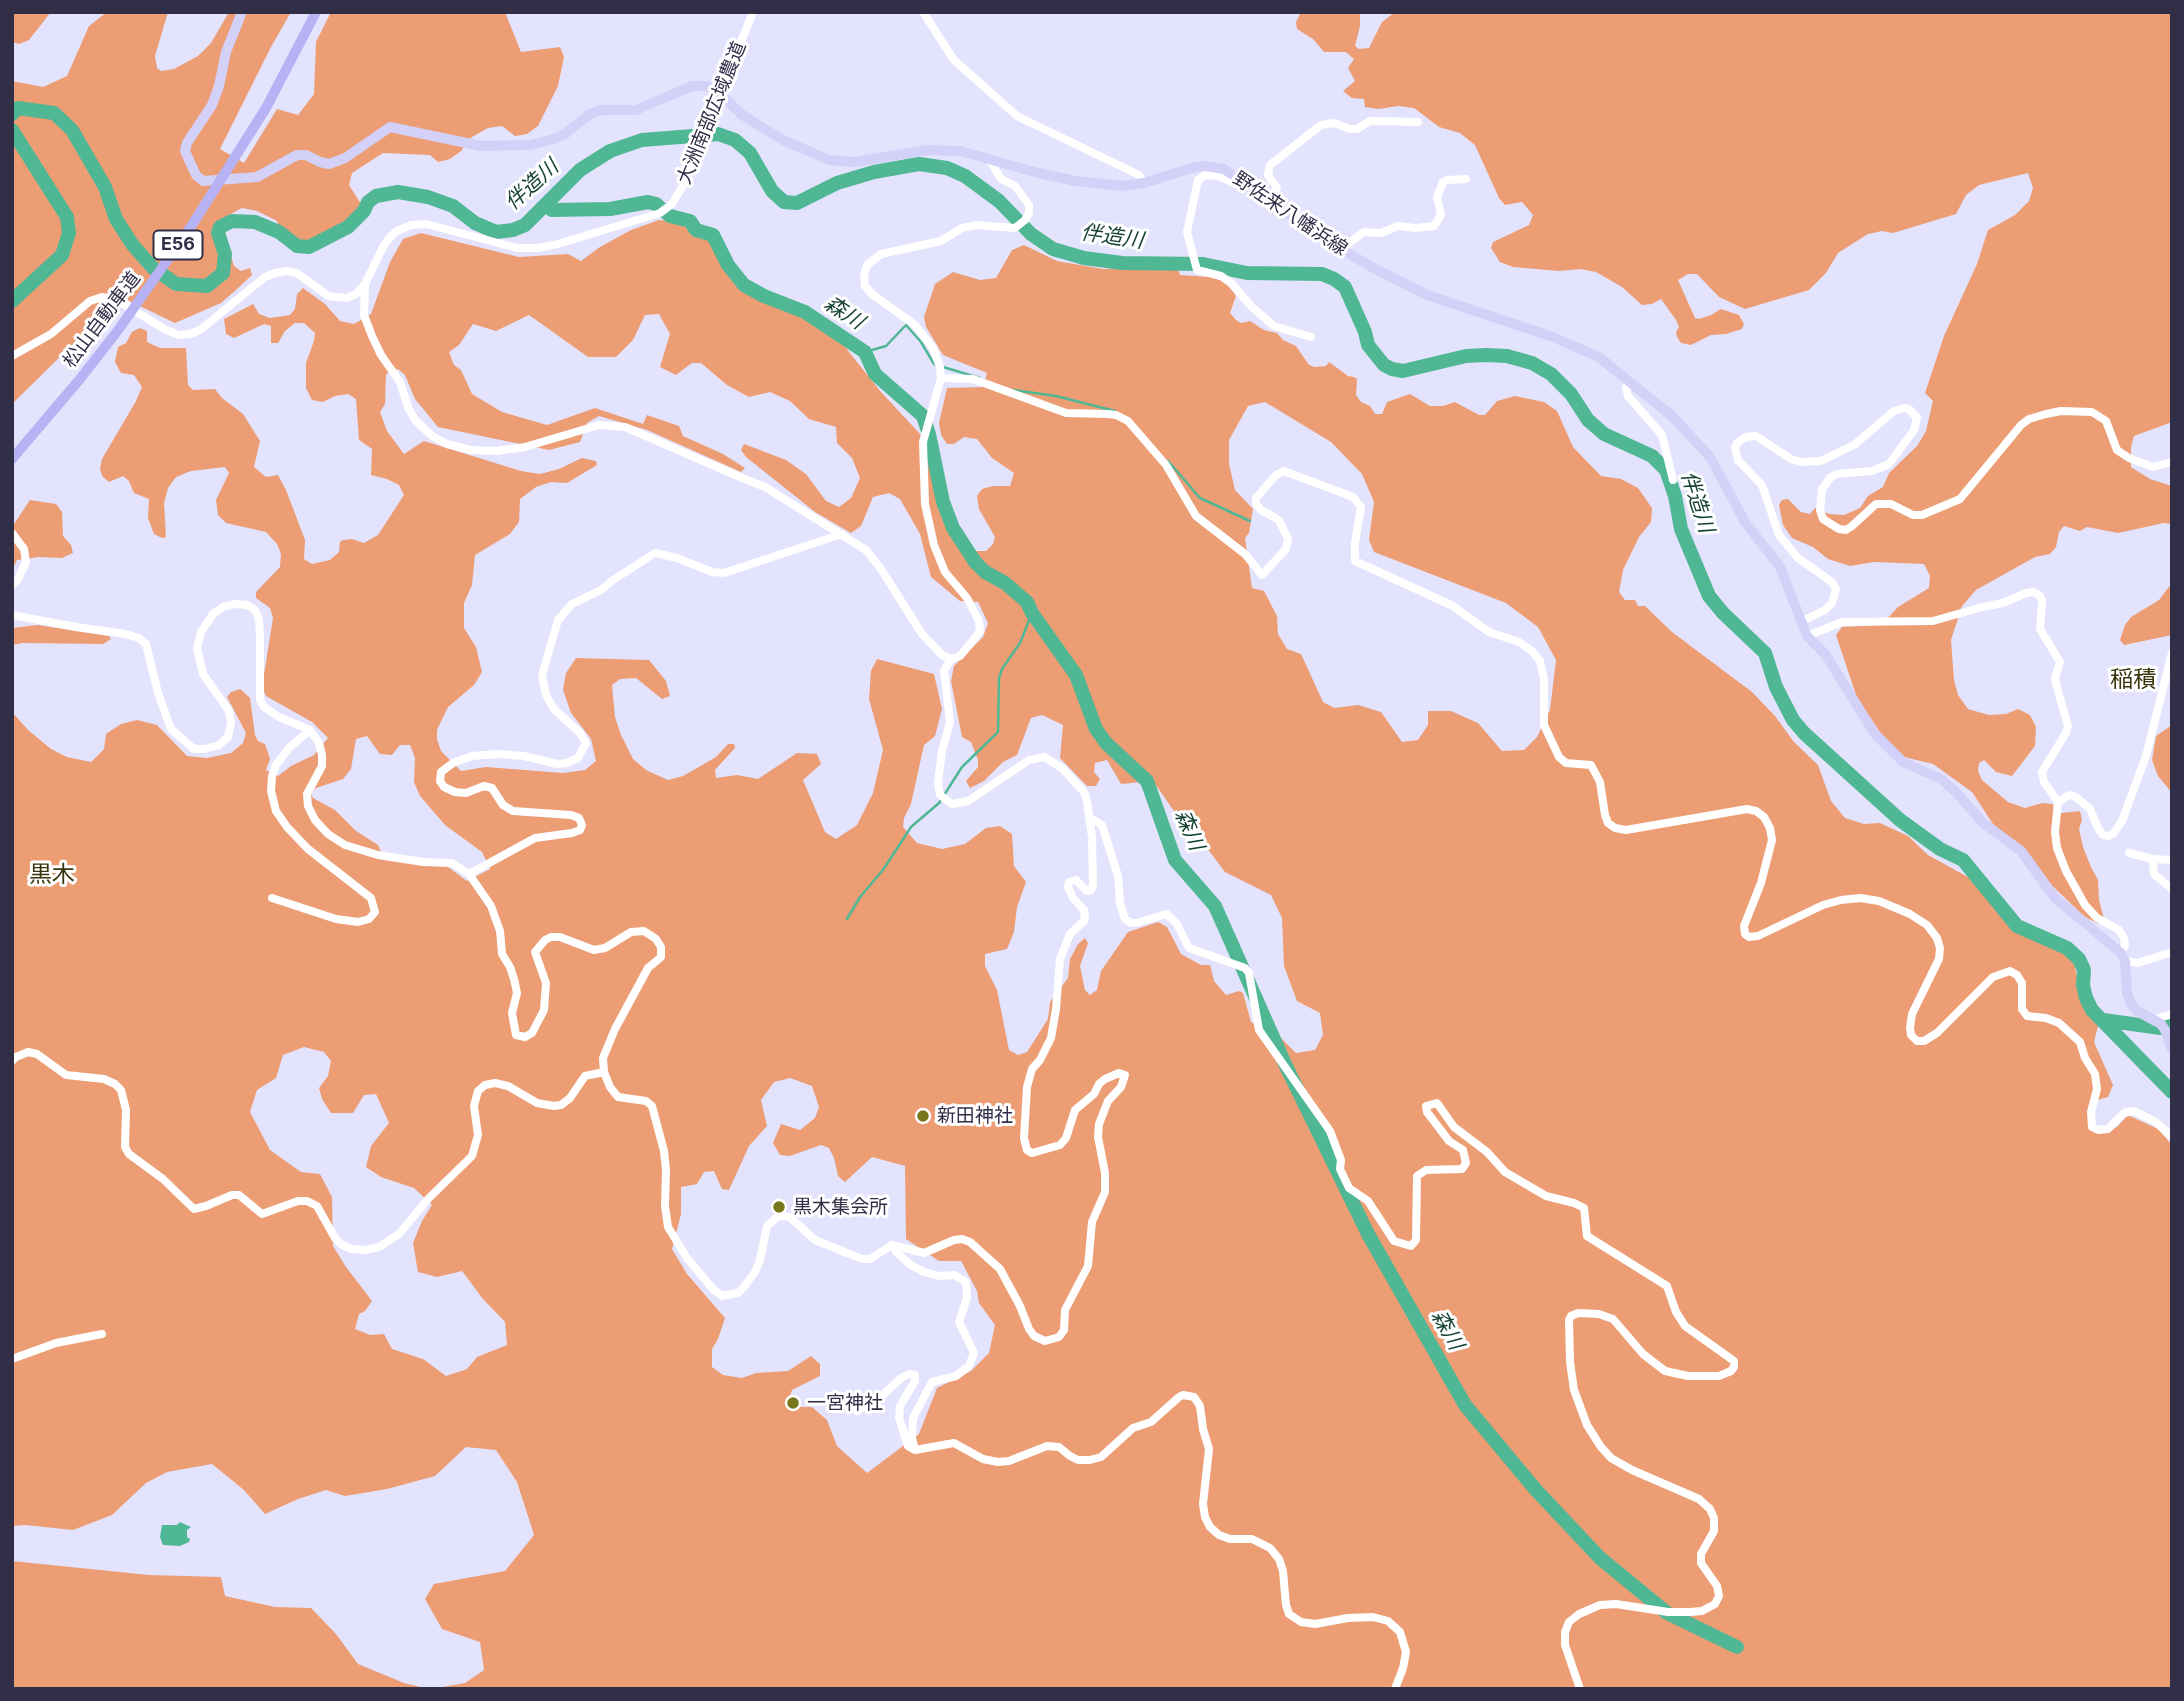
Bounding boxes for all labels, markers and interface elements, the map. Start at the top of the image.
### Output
street label: 大洲南部広域農道 [673,38,751,188]
water label: 伴造川 [500,155,564,215]
street label: 野佐来八幡浜線 [1228,167,1352,261]
water label: 伴造川 [1079,220,1145,254]
road number: E56 [154,230,202,260]
street label: 松山自動車道 [59,268,145,372]
water label: 森川 [820,291,868,335]
water label: 伴造川 [1675,468,1719,536]
district label: 稲積 [2110,666,2156,694]
water label: 森川 [1169,806,1209,854]
district label: 黒木 [29,861,75,889]
place label: 新田神社 [937,1105,1013,1127]
marker: 新田神社 [915,1108,931,1124]
place label: 黒木集会所 [793,1196,888,1218]
marker: 黒木集会所 [771,1199,787,1215]
water label: 森川 [1426,1306,1468,1354]
place label: 一宮神社 [807,1392,883,1414]
marker: 一宮神社 [785,1395,801,1411]

